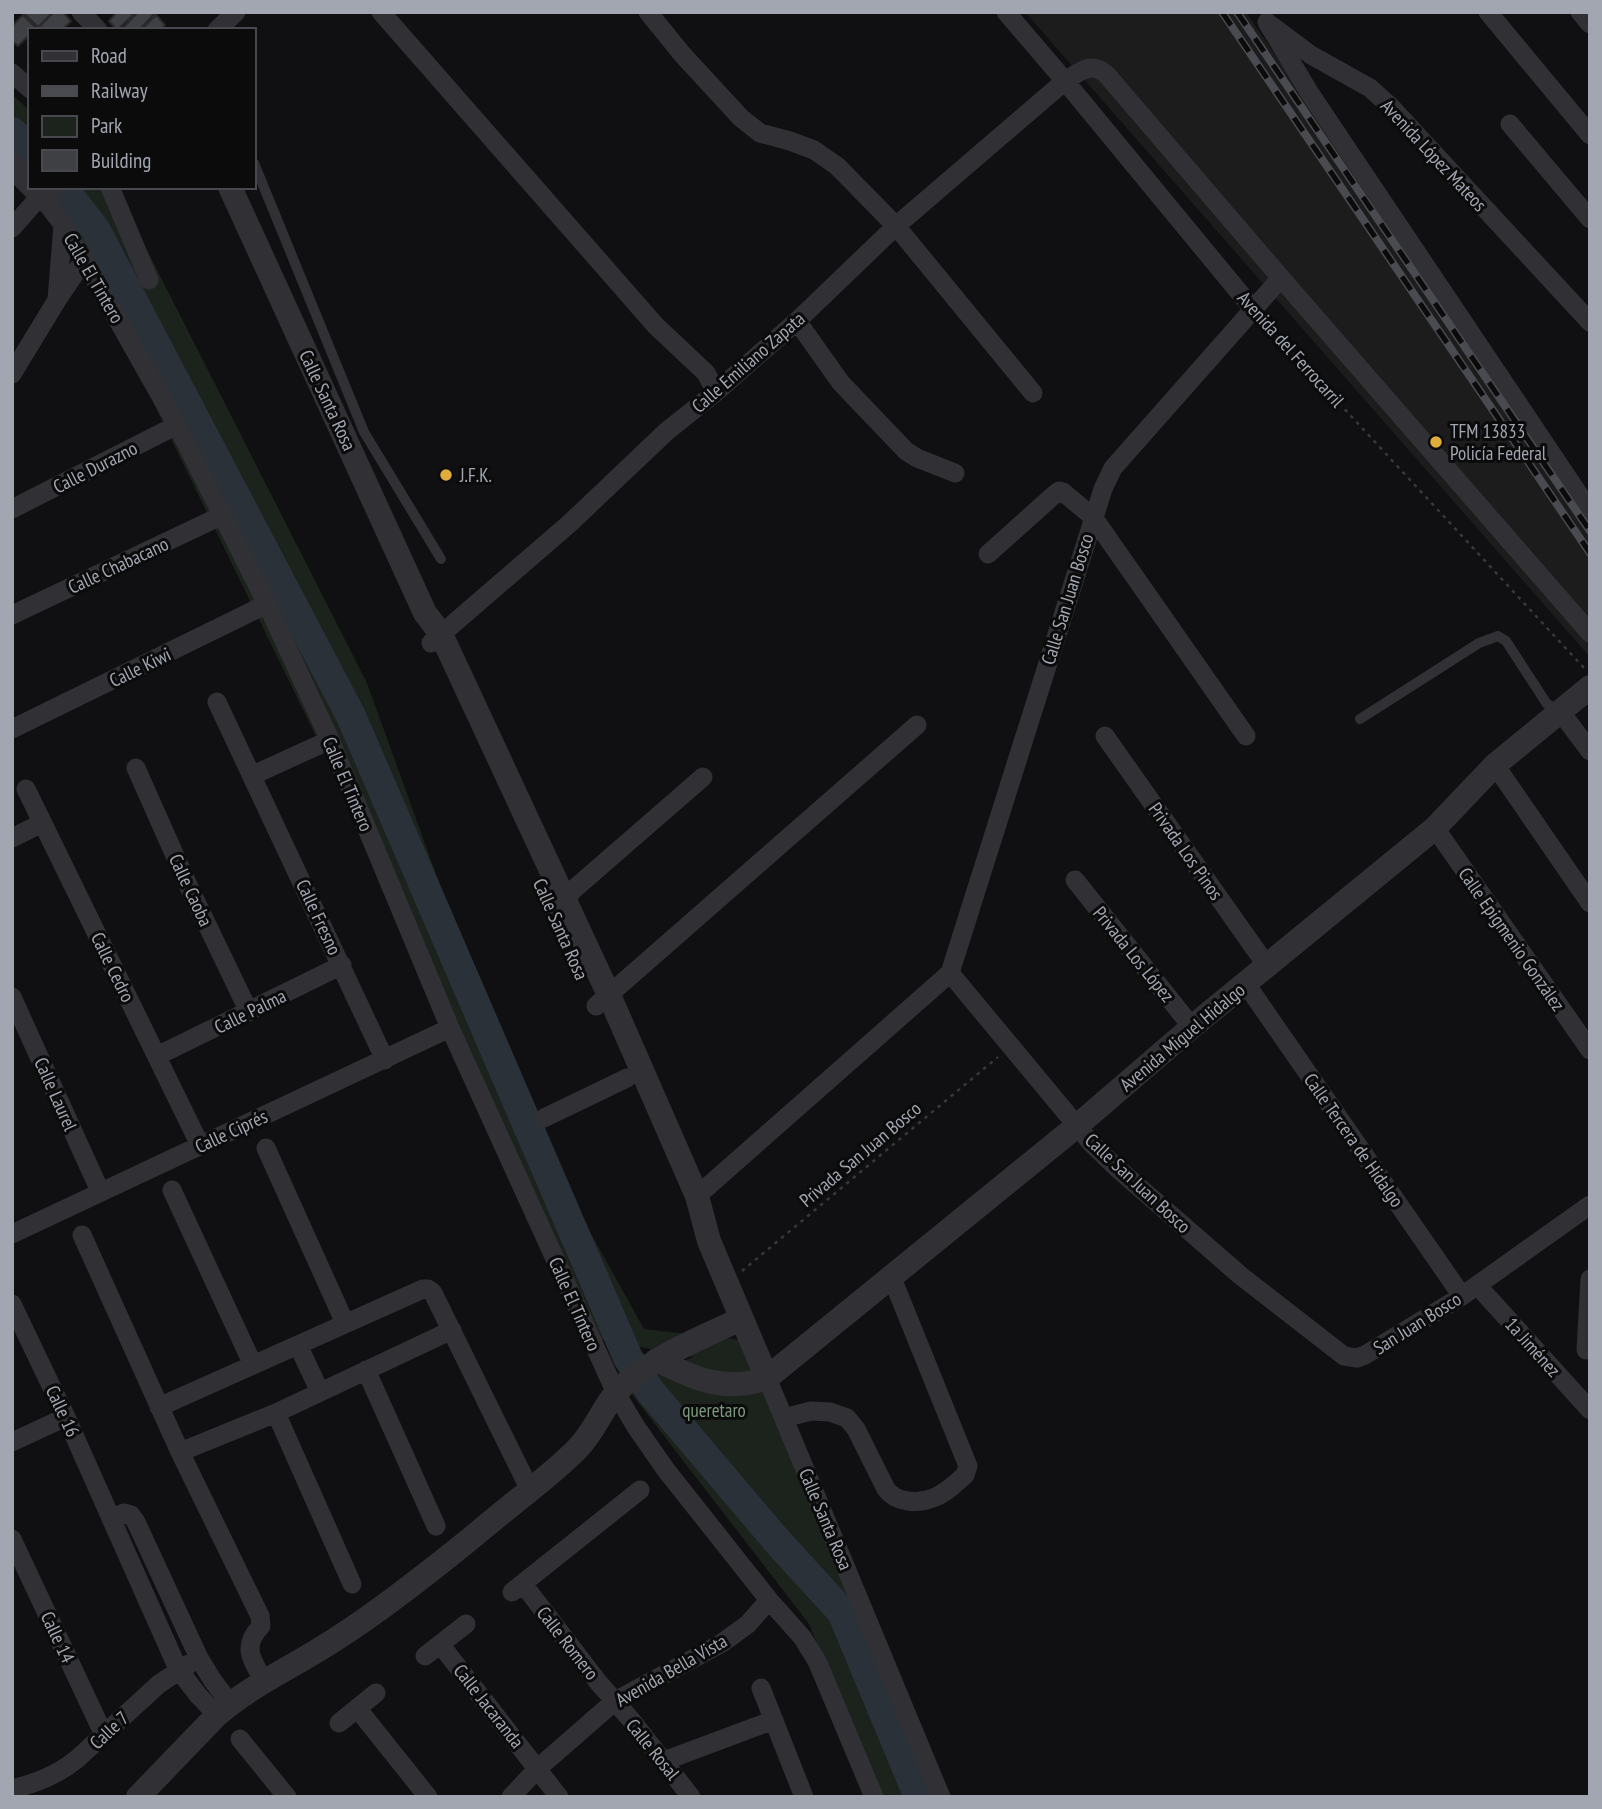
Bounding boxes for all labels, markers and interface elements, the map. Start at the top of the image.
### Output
legend [28,28,256,189]
text: Road [91,42,127,69]
text: Railway [91,77,148,104]
street label: Avenida López Mateos [1376,94,1492,216]
text: Park [91,112,122,139]
text: Building [91,147,151,174]
street label: Calle El Tintero [59,229,129,327]
street label: Avenida del Ferrocarril [1233,286,1350,412]
street label: Calle Emiliano Zapata [686,306,810,418]
street label: Calle Santa Rosa [294,346,362,454]
place label: TFM 13833 Policía Federal [1450,419,1547,465]
marker: TFM 13833 Policía Federal [1428,434,1444,450]
street label: Calle Durazno [49,436,141,498]
place label: J.F.K. [459,463,492,487]
marker: J.F.K. [438,467,454,483]
street label: Calle Chabacano [64,531,172,599]
street label: Calle San Juan Bosco [1036,531,1098,667]
street label: Calle Kiwi [105,642,175,692]
street label: Calle El Tintero [317,733,379,835]
street label: Privada Los Pinos [1144,798,1228,904]
street label: Calle Caoba [164,850,218,930]
street label: Calle Epigmenio González [1453,863,1571,1016]
street label: Calle Fresno [291,875,347,959]
street label: Calle Santa Rosa [528,875,594,983]
street label: Privada Los López [1088,901,1180,1007]
street label: Calle Cedro [86,928,140,1006]
street label: Avenida Miguel Hidalgo [1115,978,1249,1096]
street label: Calle Palma [210,983,290,1039]
street label: Calle Laurel [29,1054,83,1135]
street label: Calle Tercera de Hidalgo [1299,1068,1409,1212]
street label: Privada San Juan Bosco [794,1096,926,1212]
street label: Calle Ciprés [191,1104,271,1158]
street label: Calle San Juan Bosco [1080,1128,1196,1238]
street label: Calle El Tintero [544,1253,606,1355]
street label: San Juan Bosco [1369,1287,1465,1359]
street label: 1a Jiménez [1500,1312,1566,1382]
street label: Calle 16 [41,1382,85,1440]
park label: queretaro [682,1398,746,1422]
street label: Calle Santa Rosa [794,1464,858,1574]
street label: Calle Romero [532,1601,604,1685]
street label: Calle 14 [36,1608,80,1667]
street label: Avenida Bella Vista [611,1628,731,1712]
street label: Calle Jacaranda [449,1659,529,1753]
street label: Calle 7 [84,1706,134,1754]
street label: Calle Rosal [621,1714,685,1785]

